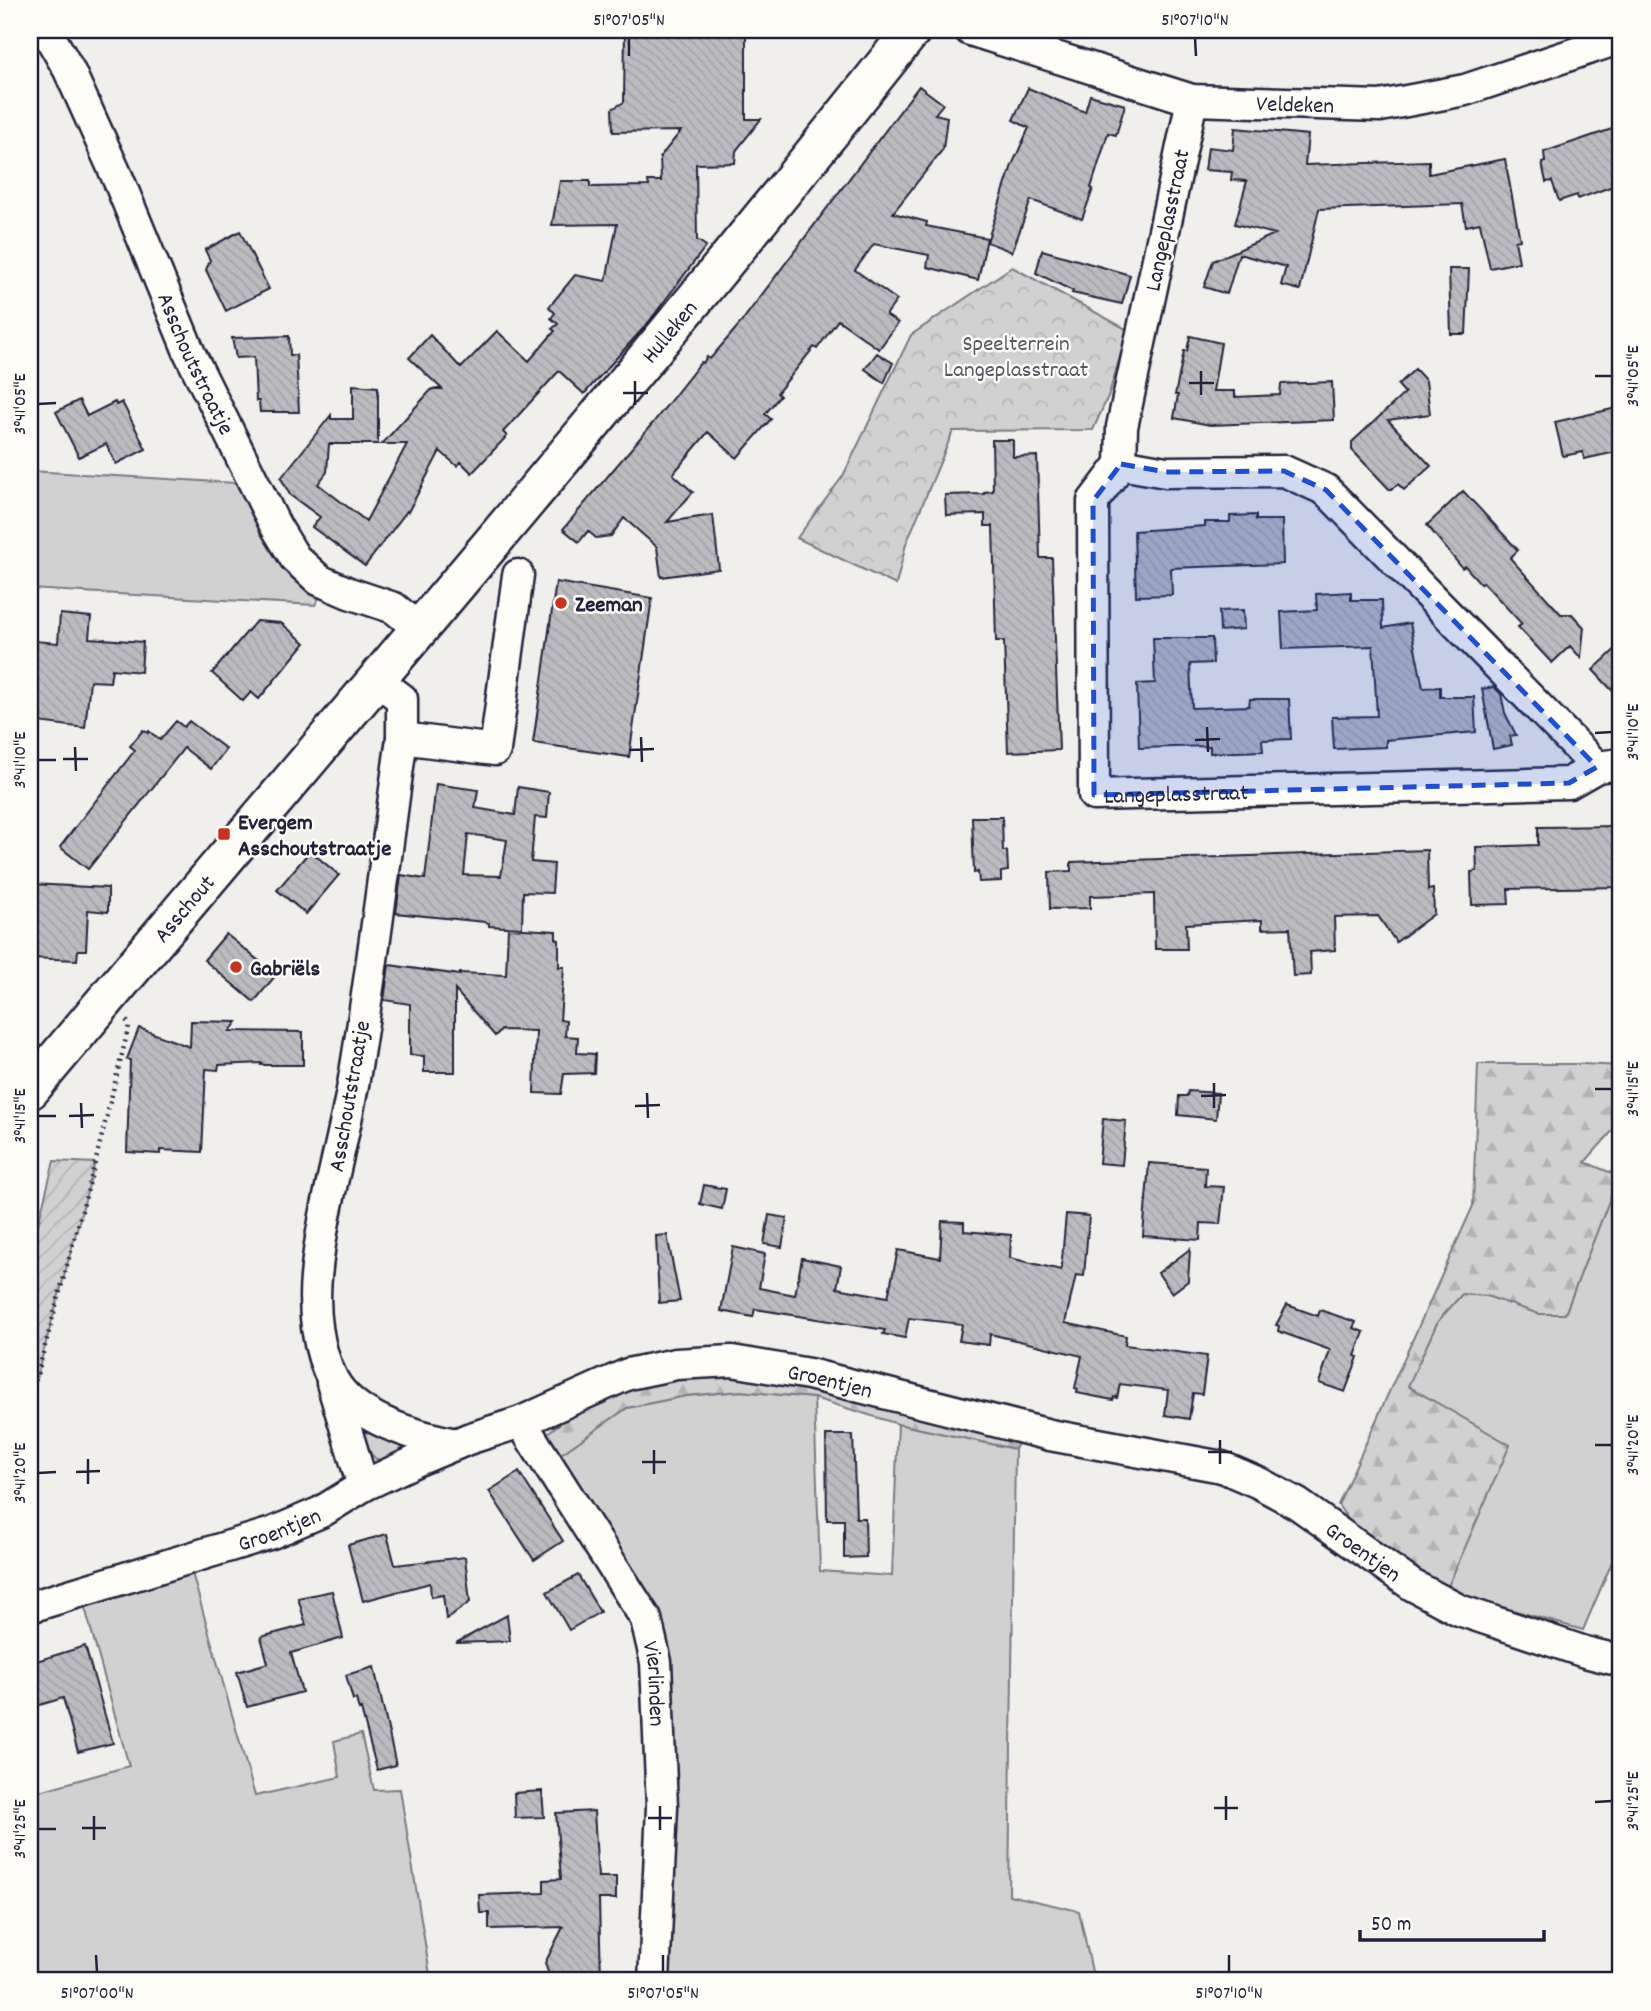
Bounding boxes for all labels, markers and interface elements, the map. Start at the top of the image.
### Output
text: 51°07'05"N [593,9,665,34]
text: 51°07'10"N [1161,9,1229,34]
street label: Veldeken [1256,89,1334,125]
street label: Langeplasstraat [1138,147,1201,295]
street label: Asschoutstraatje [147,288,241,442]
street label: Hulleken [635,295,707,372]
park label: Speelterrein Langeplasstraat [944,329,1088,388]
text: 3°41'05"E [1622,345,1647,407]
text: 3°41'05"E [9,373,34,435]
place label: Zeeman [575,590,643,623]
marker: Zeeman [553,595,569,611]
text: 3°41'10"E [1622,703,1647,761]
text: 3°41'10"E [9,731,34,789]
street label: Langeplasstraat [1104,778,1249,815]
place label: Evergem Asschoutstraatje [238,808,391,867]
marker: Evergem Asschoutstraatje [216,826,232,842]
street label: Asschout [147,869,225,952]
place label: Gabriëls [250,954,320,987]
marker: Gabriëls [228,959,244,975]
street label: Asschoutstraatje [322,1018,381,1175]
text: 3°41'15"E [1622,1061,1647,1117]
text: 3°41'15"E [9,1088,34,1144]
street label: Groentjen [785,1358,875,1409]
text: 3°41'20"E [1622,1415,1647,1475]
text: 3°41'20"E [9,1443,34,1503]
street label: Groentjen [234,1501,327,1562]
street label: Groentjen [1317,1515,1407,1592]
street label: Vierlinden [632,1638,672,1727]
text: 3°41'25"E [1622,1771,1647,1831]
text: 3°41'25"E [9,1799,34,1859]
scale bar [1360,1899,1544,1943]
text: 50 m [1371,1911,1411,1941]
text: 51°07'00"N [60,1982,134,2007]
text: 51°07'05"N [627,1982,699,2007]
text: 51°07'10"N [1195,1982,1263,2007]

